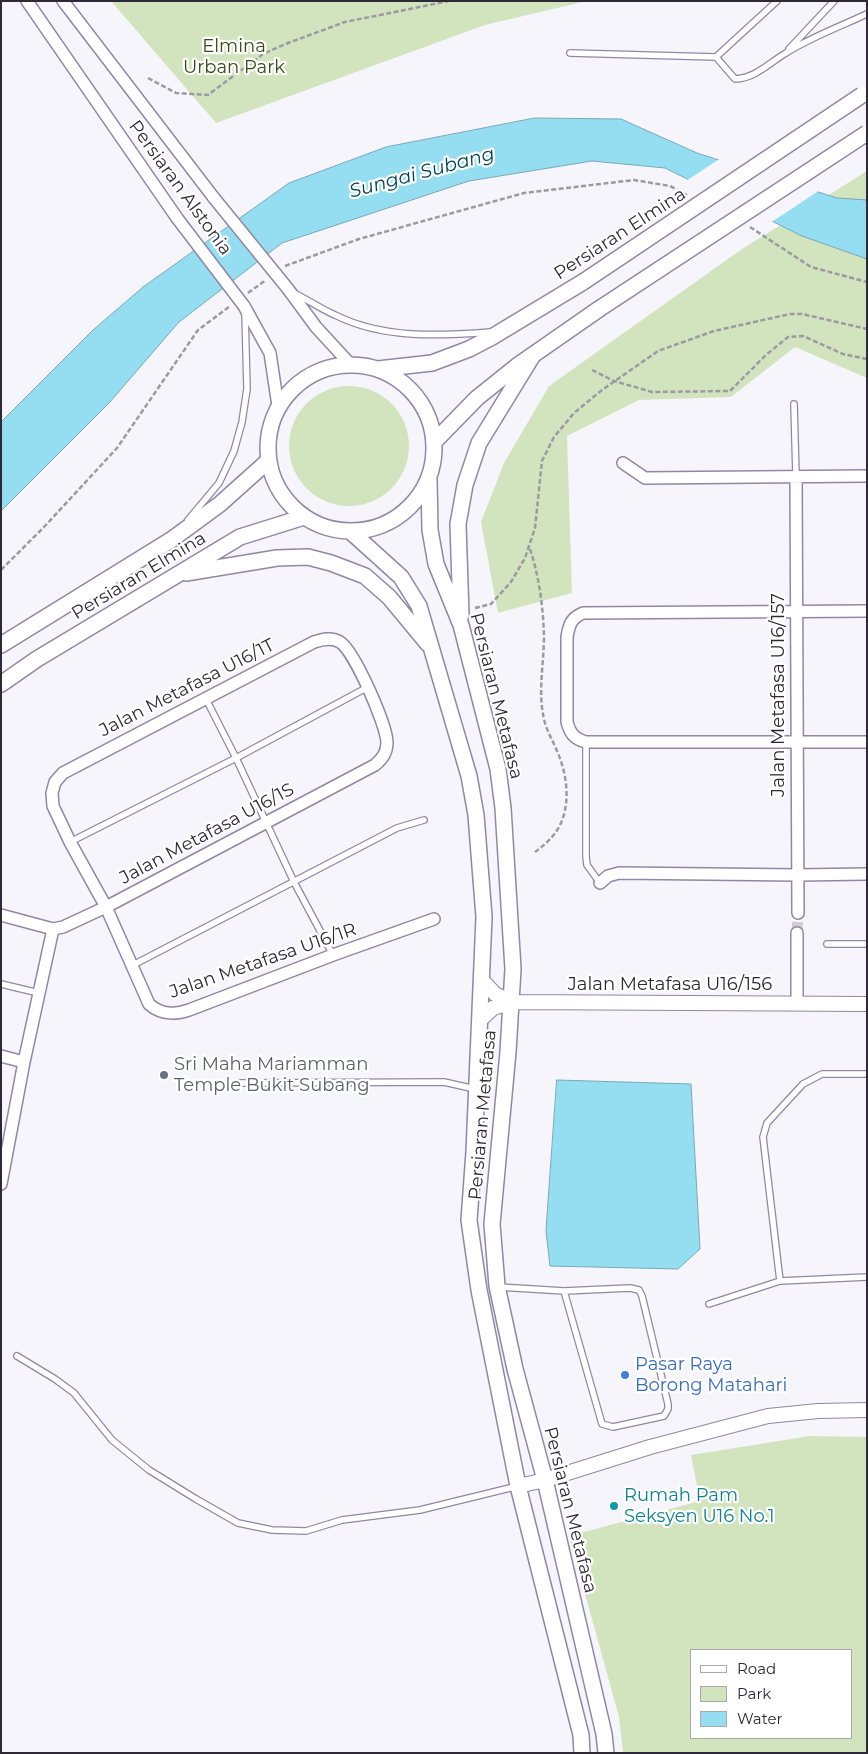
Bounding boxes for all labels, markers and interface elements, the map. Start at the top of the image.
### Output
park label: Elmina Urban Park [183,36,285,78]
street label: Persiaran Alstonia [124,116,236,260]
water label: Sungai Subang [347,143,497,203]
street label: Persiaran Elmina [550,183,690,285]
street label: Persiaran Elmina [68,527,210,625]
street label: Jalan Metafasa U16/157 [768,593,790,797]
street label: Persiaran Metafasa [465,611,527,781]
street label: Jalan Metafasa U16/1T [96,634,278,742]
street label: Jalan Metafasa U16/1S [116,779,298,889]
street label: Jalan Metafasa U16/1R [167,919,359,1003]
street label: Jalan Metafasa U16/156 [568,974,772,996]
street label: Persiaran Metafasa [465,1029,501,1201]
place label: Sri Maha Mariamman Temple Bukit Subang [174,1054,370,1096]
marker: Sri Maha Mariamman Temple Bukit Subang [158,1069,170,1081]
place label: Pasar Raya Borong Matahari [635,1354,787,1396]
marker: Pasar Raya Borong Matahari [619,1369,631,1381]
street label: Persiaran Metafasa [539,1425,601,1595]
place label: Rumah Pam Seksyen U16 No.1 [624,1485,775,1528]
marker: Rumah Pam Seksyen U16 No.1 [608,1500,620,1512]
legend [690,1649,853,1739]
text: Road [737,1659,776,1678]
text: Park [737,1684,771,1703]
text: Water [737,1709,783,1728]

